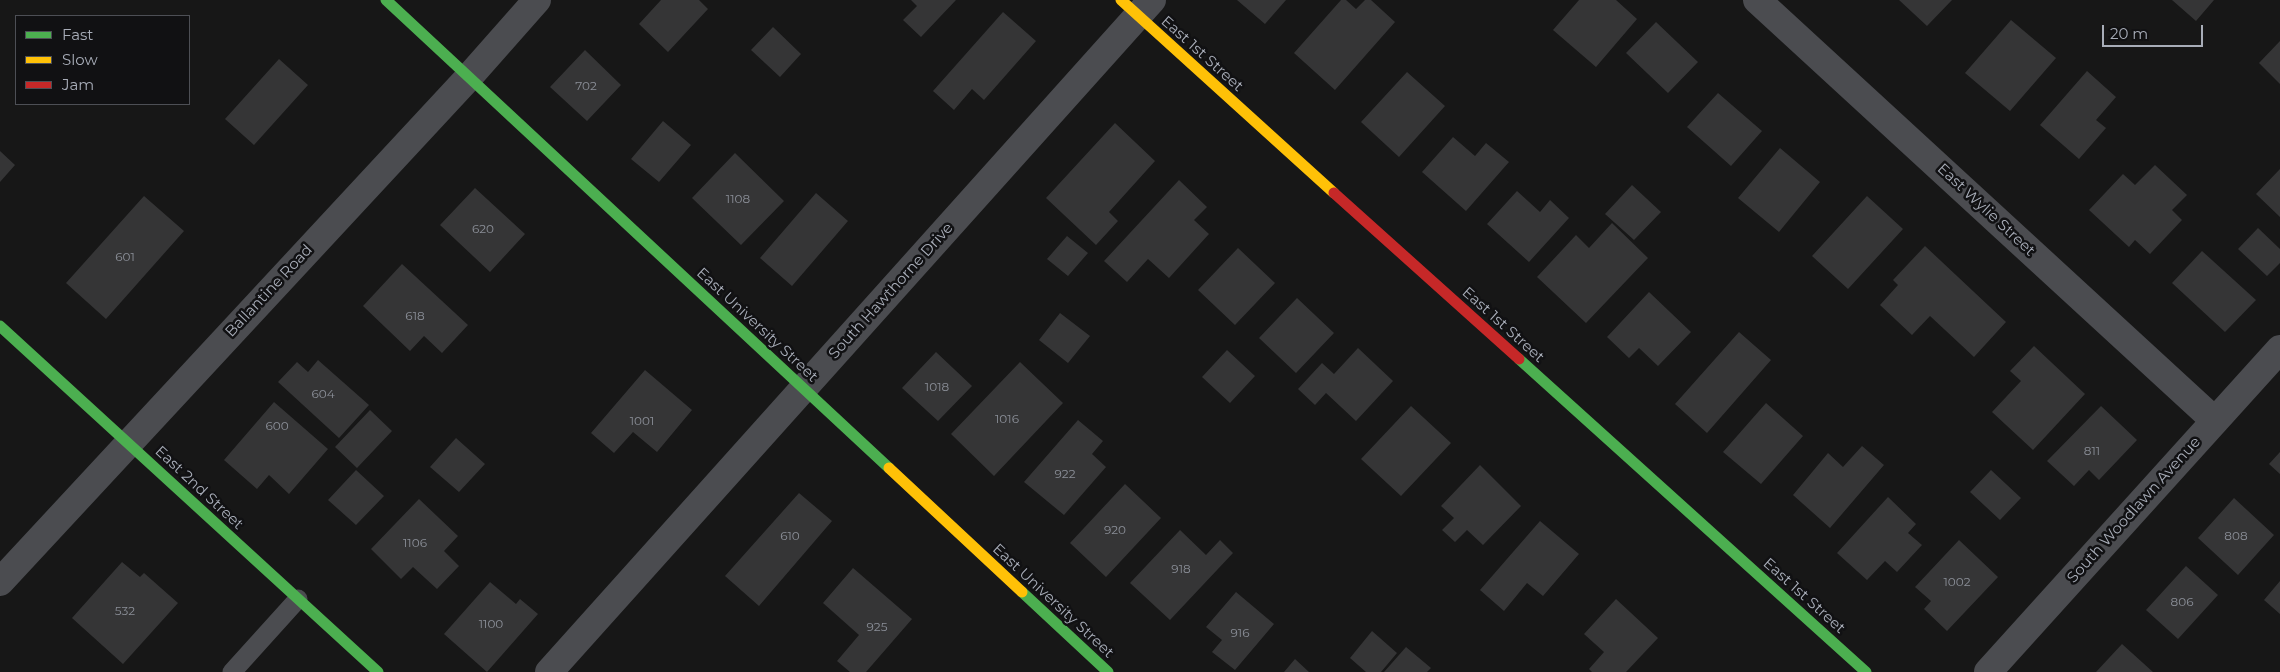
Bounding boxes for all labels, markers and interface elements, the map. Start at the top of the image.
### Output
street label: East 1st Street [1157,12,1247,96]
legend [15,15,190,105]
scale bar [2105,15,2206,47]
text: 20 m [2110,24,2148,43]
text: Fast [62,25,93,44]
text: Slow [62,50,98,69]
text: Jam [62,75,94,94]
house number: 702 [575,79,597,93]
street label: East Wylie Street [1933,160,2039,260]
house number: 1108 [726,192,750,206]
street label: South Hawthorne Drive [825,219,957,363]
house number: 620 [472,222,494,236]
street label: Ballantine Road [222,241,316,341]
house number: 601 [115,250,135,264]
street label: East University Street [693,264,821,386]
street label: East 1st Street [1458,283,1548,367]
house number: 618 [405,309,425,323]
house number: 1018 [925,380,949,394]
house number: 604 [311,387,335,401]
house number: 1016 [995,412,1019,426]
house number: 1001 [630,414,654,428]
house number: 600 [265,419,289,433]
street label: South Woodlawn Avenue [2064,433,2204,587]
street label: East 2nd Street [151,442,247,534]
house number: 811 [2084,444,2100,458]
house number: 922 [1055,467,1075,481]
house number: 920 [1104,523,1126,537]
house number: 610 [780,529,800,543]
house number: 808 [2224,529,2248,543]
house number: 1106 [403,536,427,550]
street label: East University Street [989,540,1117,662]
street label: East 1st Street [1759,554,1849,638]
house number: 918 [1171,562,1191,576]
house number: 1002 [1943,575,1971,589]
house number: 806 [2171,595,2193,609]
house number: 532 [115,604,135,618]
house number: 1100 [479,617,503,631]
house number: 925 [867,620,887,634]
house number: 916 [1231,626,1249,640]

